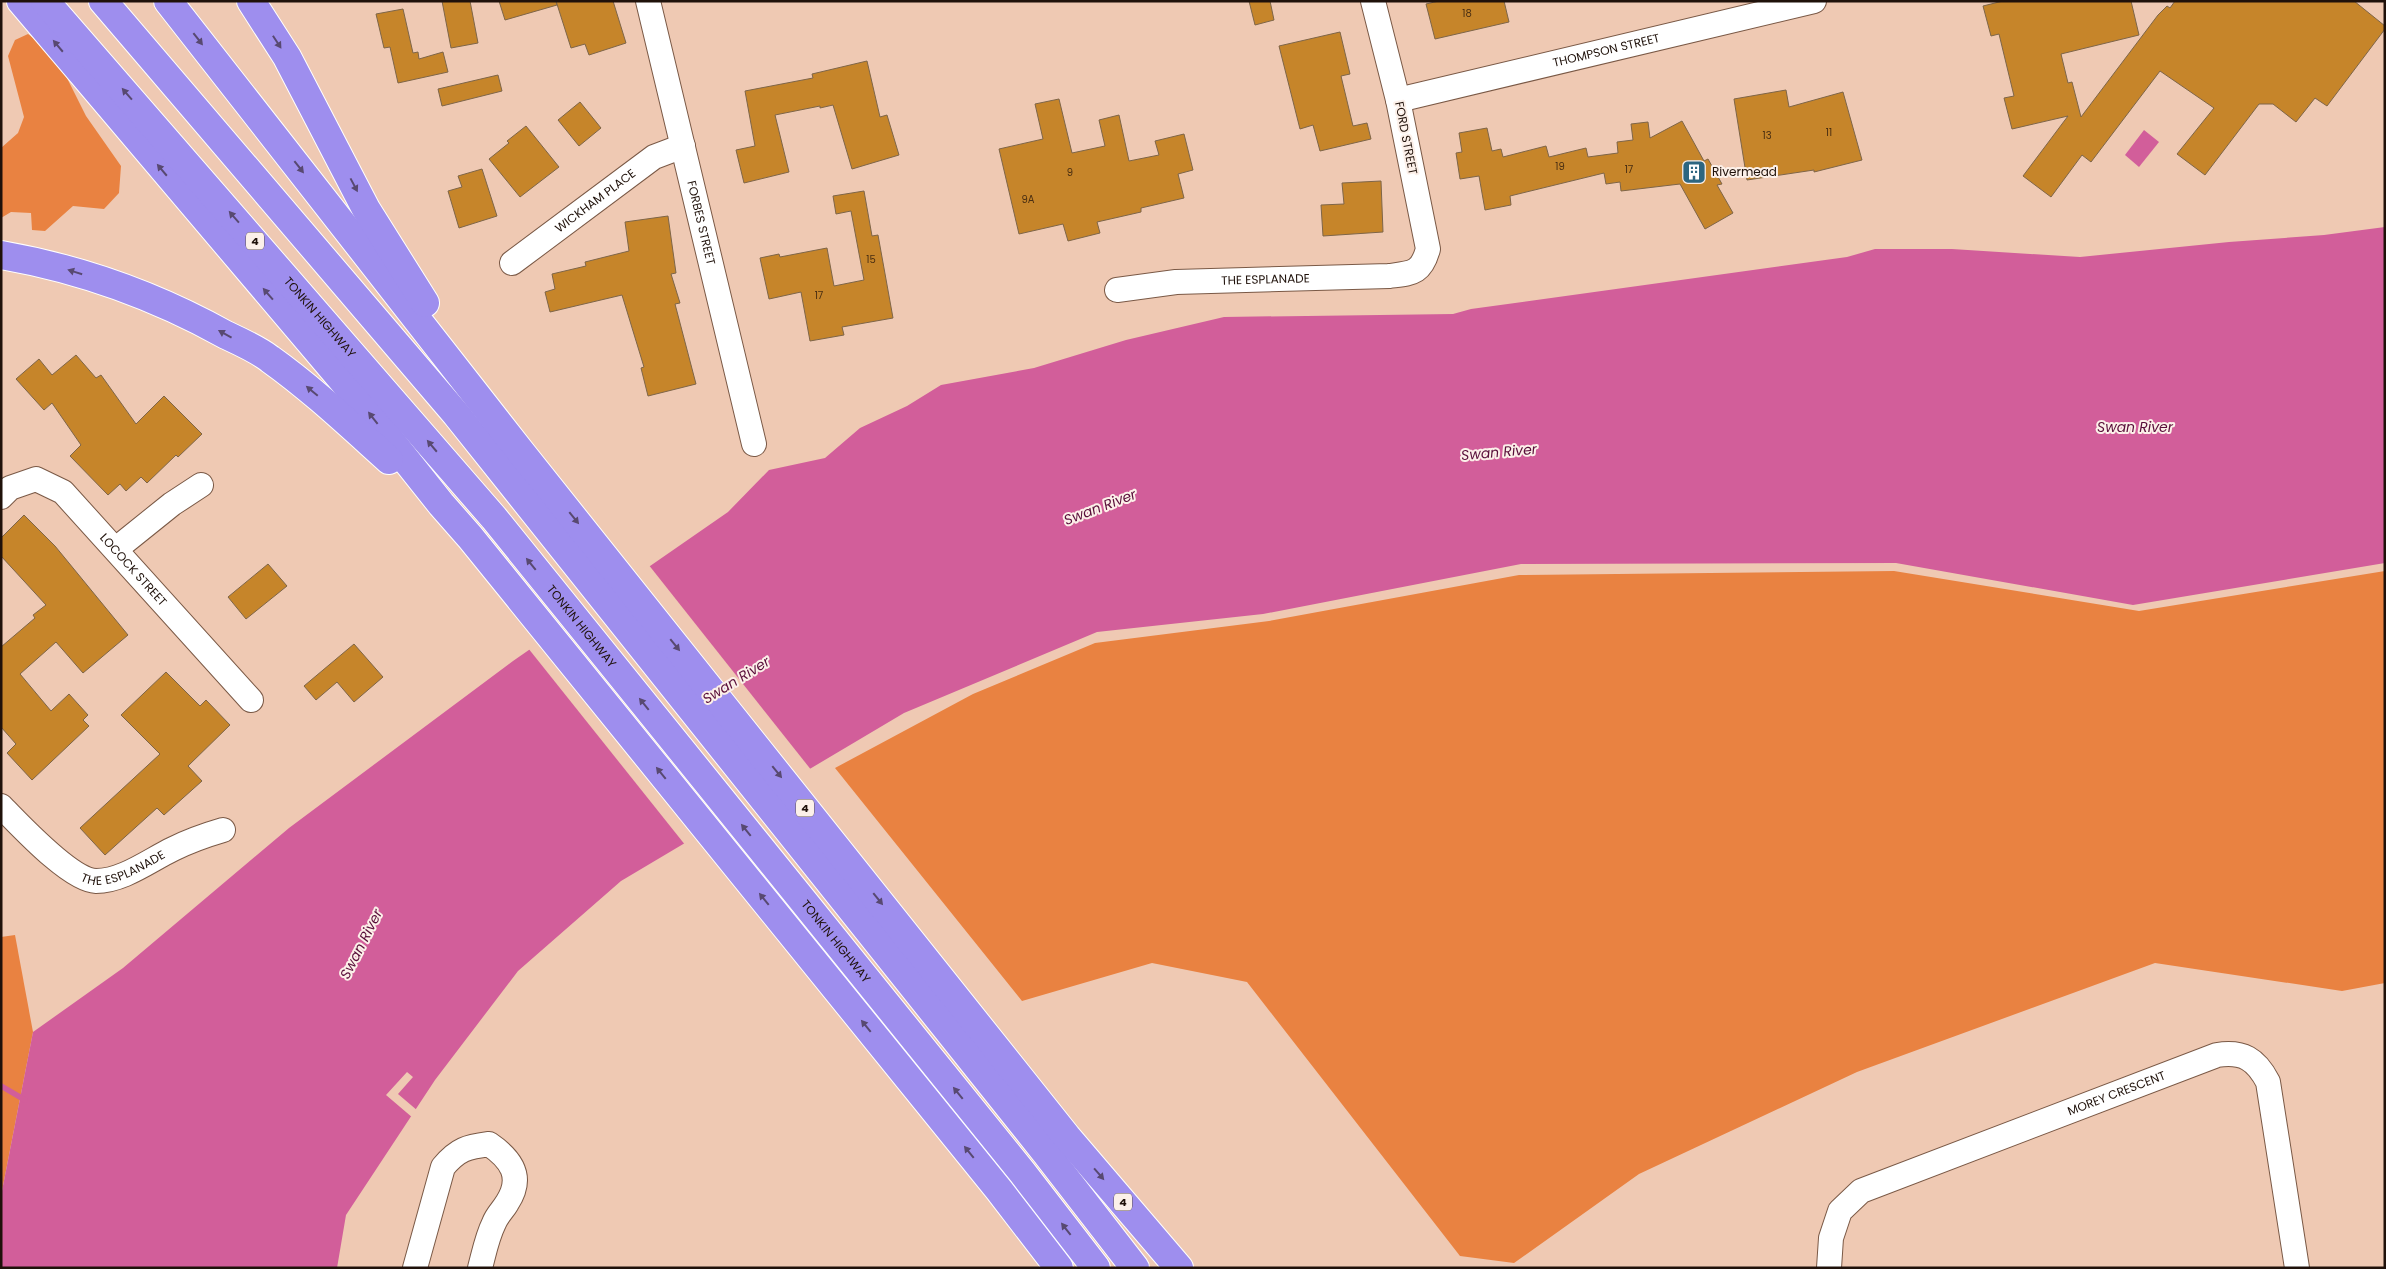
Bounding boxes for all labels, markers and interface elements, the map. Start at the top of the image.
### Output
house number: 18 [1462,6,1472,21]
street label: THOMPSON STREET [1551,29,1662,71]
one-way arrow [193,32,204,45]
one-way arrow [273,36,282,49]
one-way arrow [52,40,63,53]
one-way arrow [121,89,133,101]
street label: FORD STREET [1391,100,1422,176]
house number: 11 [1826,125,1832,140]
house number: 13 [1762,128,1772,143]
house number: 19 [1555,159,1565,174]
building icon: Rivermead [1681,159,1707,185]
one-way arrow [293,160,304,173]
house number: 17 [1625,162,1634,177]
place label: Rivermead [1712,163,1777,180]
one-way arrow [157,164,168,177]
street label: WICKHAM PLACE [551,165,639,236]
house number: 9 [1067,165,1073,180]
one-way arrow [350,178,358,193]
street label: FORBES STREET [683,179,720,267]
house number: 9A [1021,192,1035,207]
one-way arrow [229,211,240,223]
road number: 4 [246,232,264,250]
house number: 15 [866,252,876,267]
one-way arrow [67,267,82,275]
street label: THE ESPLANADE [1221,269,1310,289]
street label: TONKIN HIGHWAY [280,273,360,361]
one-way arrow [262,288,274,300]
house number: 17 [815,288,824,303]
one-way arrow [218,330,232,338]
one-way arrow [306,386,319,397]
one-way arrow [367,412,378,425]
water label: Swan River [2097,417,2174,437]
one-way arrow [426,439,437,452]
water label: Swan River [1460,439,1538,465]
water label: Swan River [1061,484,1140,530]
one-way arrow [569,511,580,524]
street label: LOCOCK STREET [96,529,171,610]
one-way arrow [525,558,536,571]
street label: TONKIN HIGHWAY [543,581,620,671]
one-way arrow [670,638,681,651]
water label: Swan River [699,651,774,709]
one-way arrow [638,698,649,711]
one-way arrow [771,765,782,778]
one-way arrow [656,767,667,780]
road number: 4 [796,800,814,816]
one-way arrow [740,824,751,837]
street label: THE ESPLANADE [78,846,168,889]
one-way arrow [872,892,883,905]
one-way arrow [758,893,769,906]
street label: TONKIN HIGHWAY [798,896,875,986]
water label: Swan River [335,905,387,982]
one-way arrow [861,1019,872,1032]
street label: MOREY CRESCENT [2065,1066,2168,1119]
one-way arrow [953,1087,964,1100]
one-way arrow [963,1146,974,1159]
one-way arrow [1093,1167,1104,1180]
road number: 4 [1114,1194,1132,1210]
one-way arrow [1061,1222,1071,1236]

